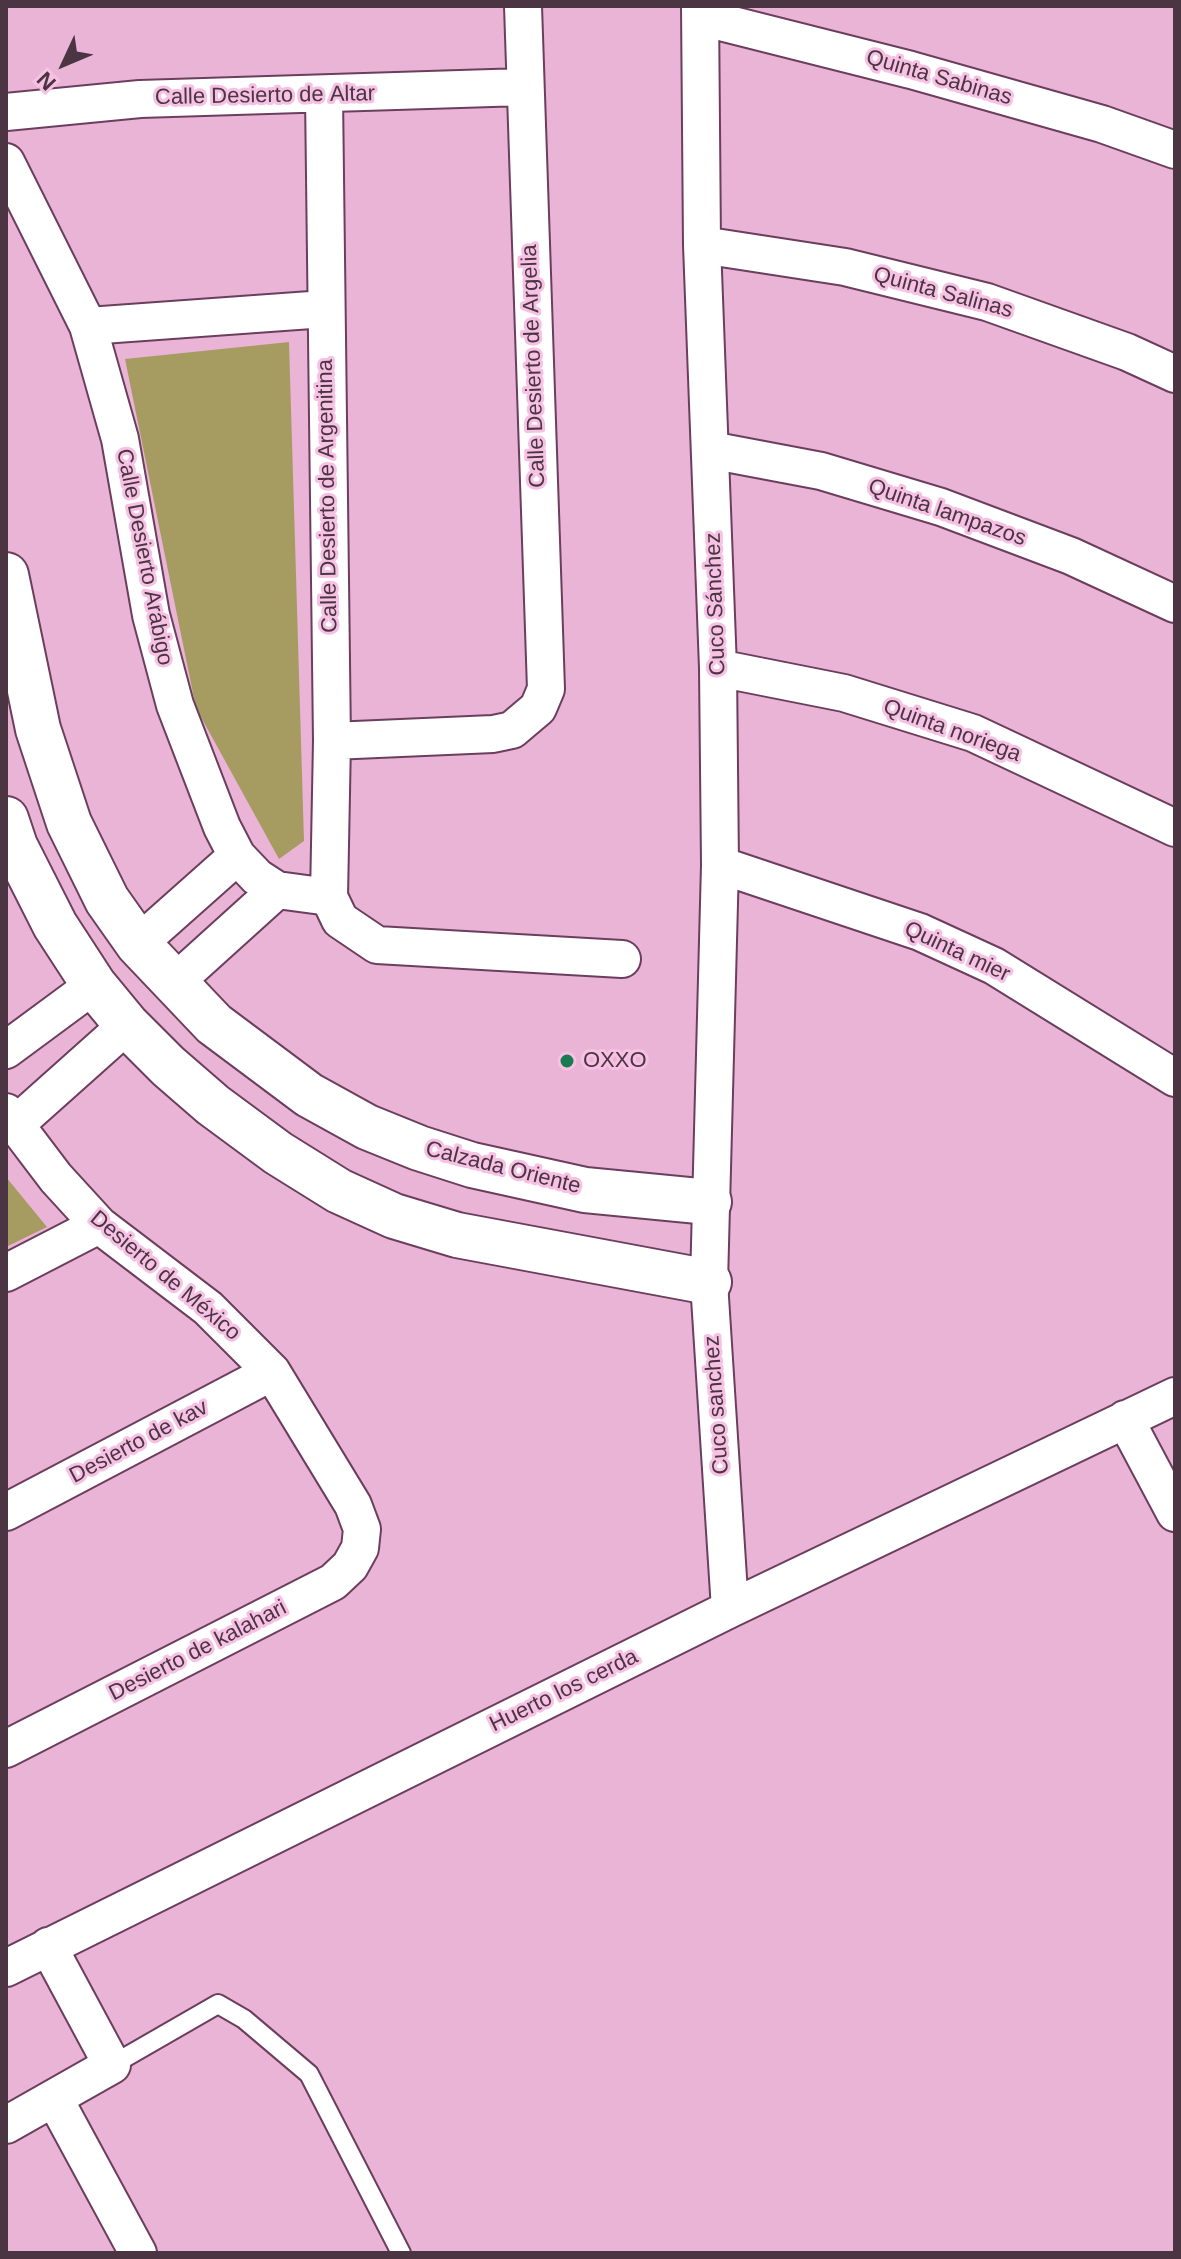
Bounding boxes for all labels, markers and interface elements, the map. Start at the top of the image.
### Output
north arrow [24,24,104,104]
street label: Quinta Sabinas [863,45,1015,111]
text: N [32,67,61,95]
street label: Calle Desierto de Altar [155,81,375,111]
street label: Calle Desierto de Argelia [517,244,551,488]
street label: Quinta Salinas [870,262,1016,324]
street label: Calle Desierto de Argenitina [312,359,344,633]
street label: Calle Desierto Arábigo [110,446,178,668]
street label: Quinta lampazos [865,474,1029,552]
street label: Cuco Sánchez [700,532,732,676]
street label: Quinta noriega [880,694,1024,768]
street label: Quinta mier [900,916,1014,988]
place label: OXXO [583,1048,647,1074]
marker: OXXO [558,1052,576,1070]
street label: Calzada Oriente [423,1136,583,1200]
street label: Desierto de México [84,1205,246,1347]
street label: Cuco sanchez [699,1335,735,1475]
street label: Desierto de kav [65,1394,213,1490]
street label: Desierto de kalahari [105,1595,291,1707]
street label: Huerto los cerda [486,1644,642,1738]

